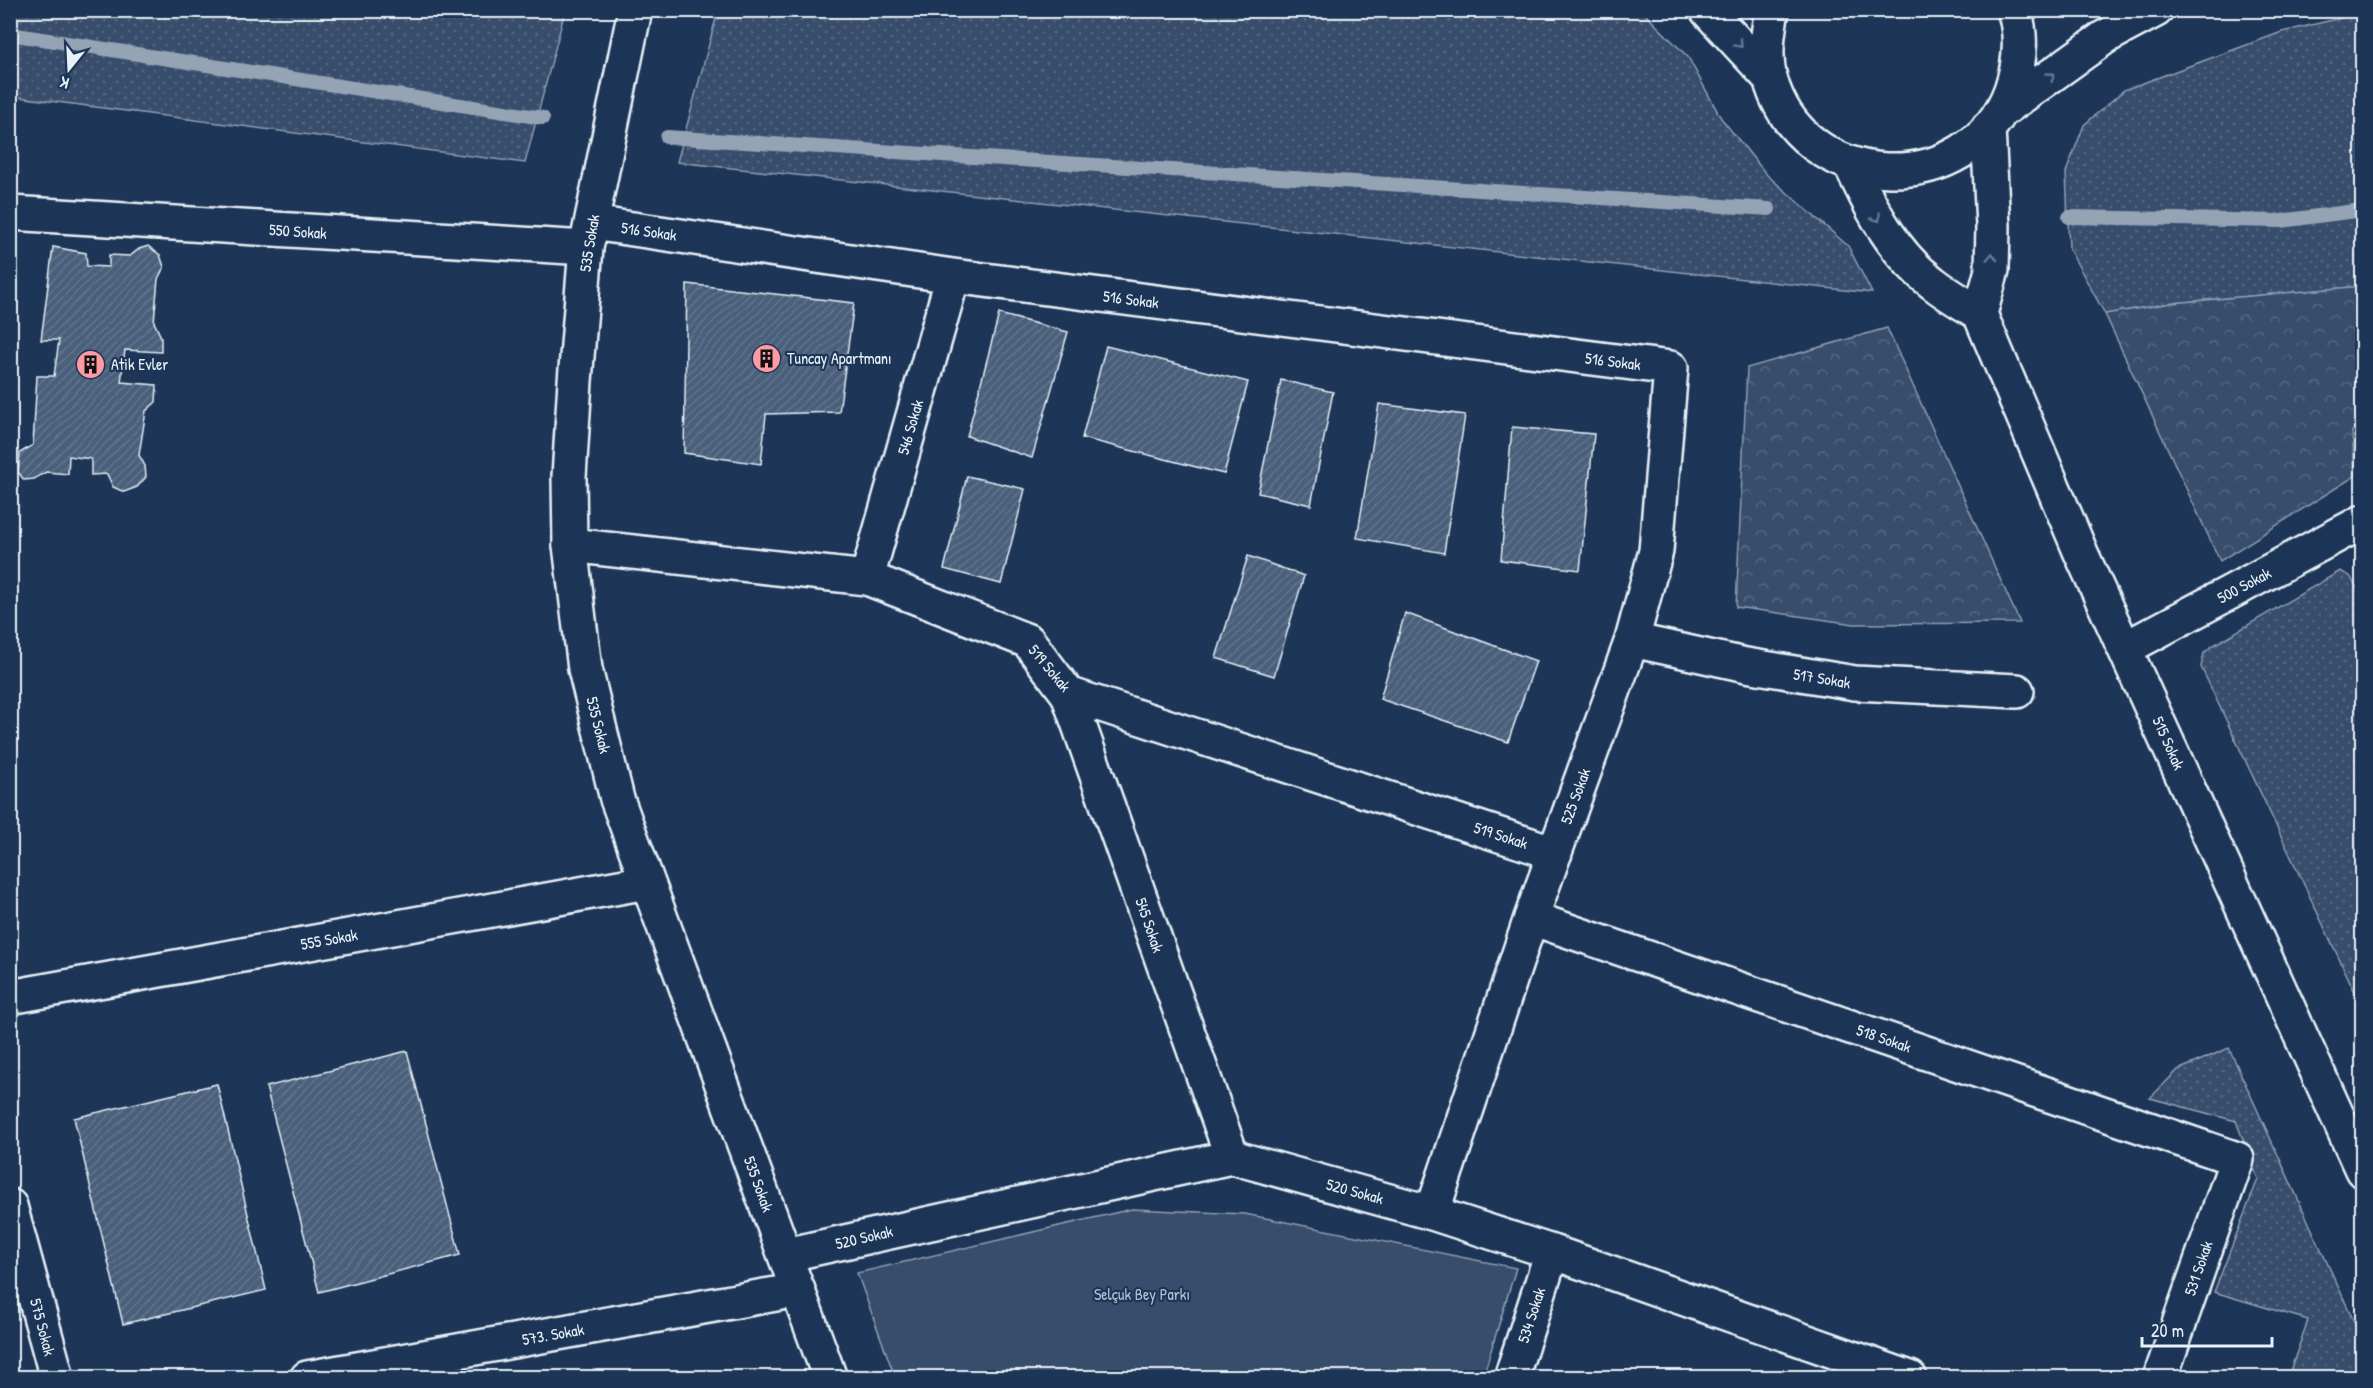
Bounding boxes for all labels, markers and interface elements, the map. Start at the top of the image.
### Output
one-way arrow [1732,37,1743,48]
north arrow [39,39,99,99]
text: K [56,71,72,95]
one-way arrow [2044,72,2055,83]
one-way arrow [1869,211,1880,222]
street label: 535 Sokak [574,212,604,273]
street label: 516 Sokak [620,216,679,246]
street label: 550 Sokak [268,218,328,244]
one-way arrow [1986,252,1999,261]
street label: 516 Sokak [1102,285,1160,313]
building icon: Tuncay Apartmanı [750,342,782,374]
place label: Tuncay Apartmanı [787,347,892,369]
street label: 516 Sokak [1584,347,1642,375]
building icon: Atik Evler [74,348,106,380]
place label: Atik Evler [111,353,168,375]
street label: 546 Sokak [892,397,928,457]
street label: 500 Sokak [2213,561,2275,608]
street label: 519 Sokak [1024,640,1076,697]
street label: 517 Sokak [1792,663,1852,693]
street label: 535 Sokak [581,694,617,756]
street label: 515 Sokak [2147,713,2191,774]
street label: 525 Sokak [1555,765,1595,827]
street label: 519 Sokak [1471,816,1531,854]
street label: 545 Sokak [1130,895,1170,956]
street label: 555 Sokak [299,923,359,955]
street label: 518 Sokak [1854,1018,1915,1058]
street label: 535 Sokak [739,1153,779,1215]
street label: 520 Sokak [1324,1173,1386,1209]
street label: 520 Sokak [833,1220,895,1254]
street label: 531 Sokak [2178,1237,2218,1298]
park label: Selçuk Bey Parkı [1094,1283,1190,1305]
street label: 534 Sokak [1512,1284,1550,1345]
street label: 575 Sokak [25,1296,61,1358]
scale bar [2142,1310,2272,1348]
street label: 573. Sokak [520,1318,586,1350]
text: 20 m [2151,1318,2184,1343]

